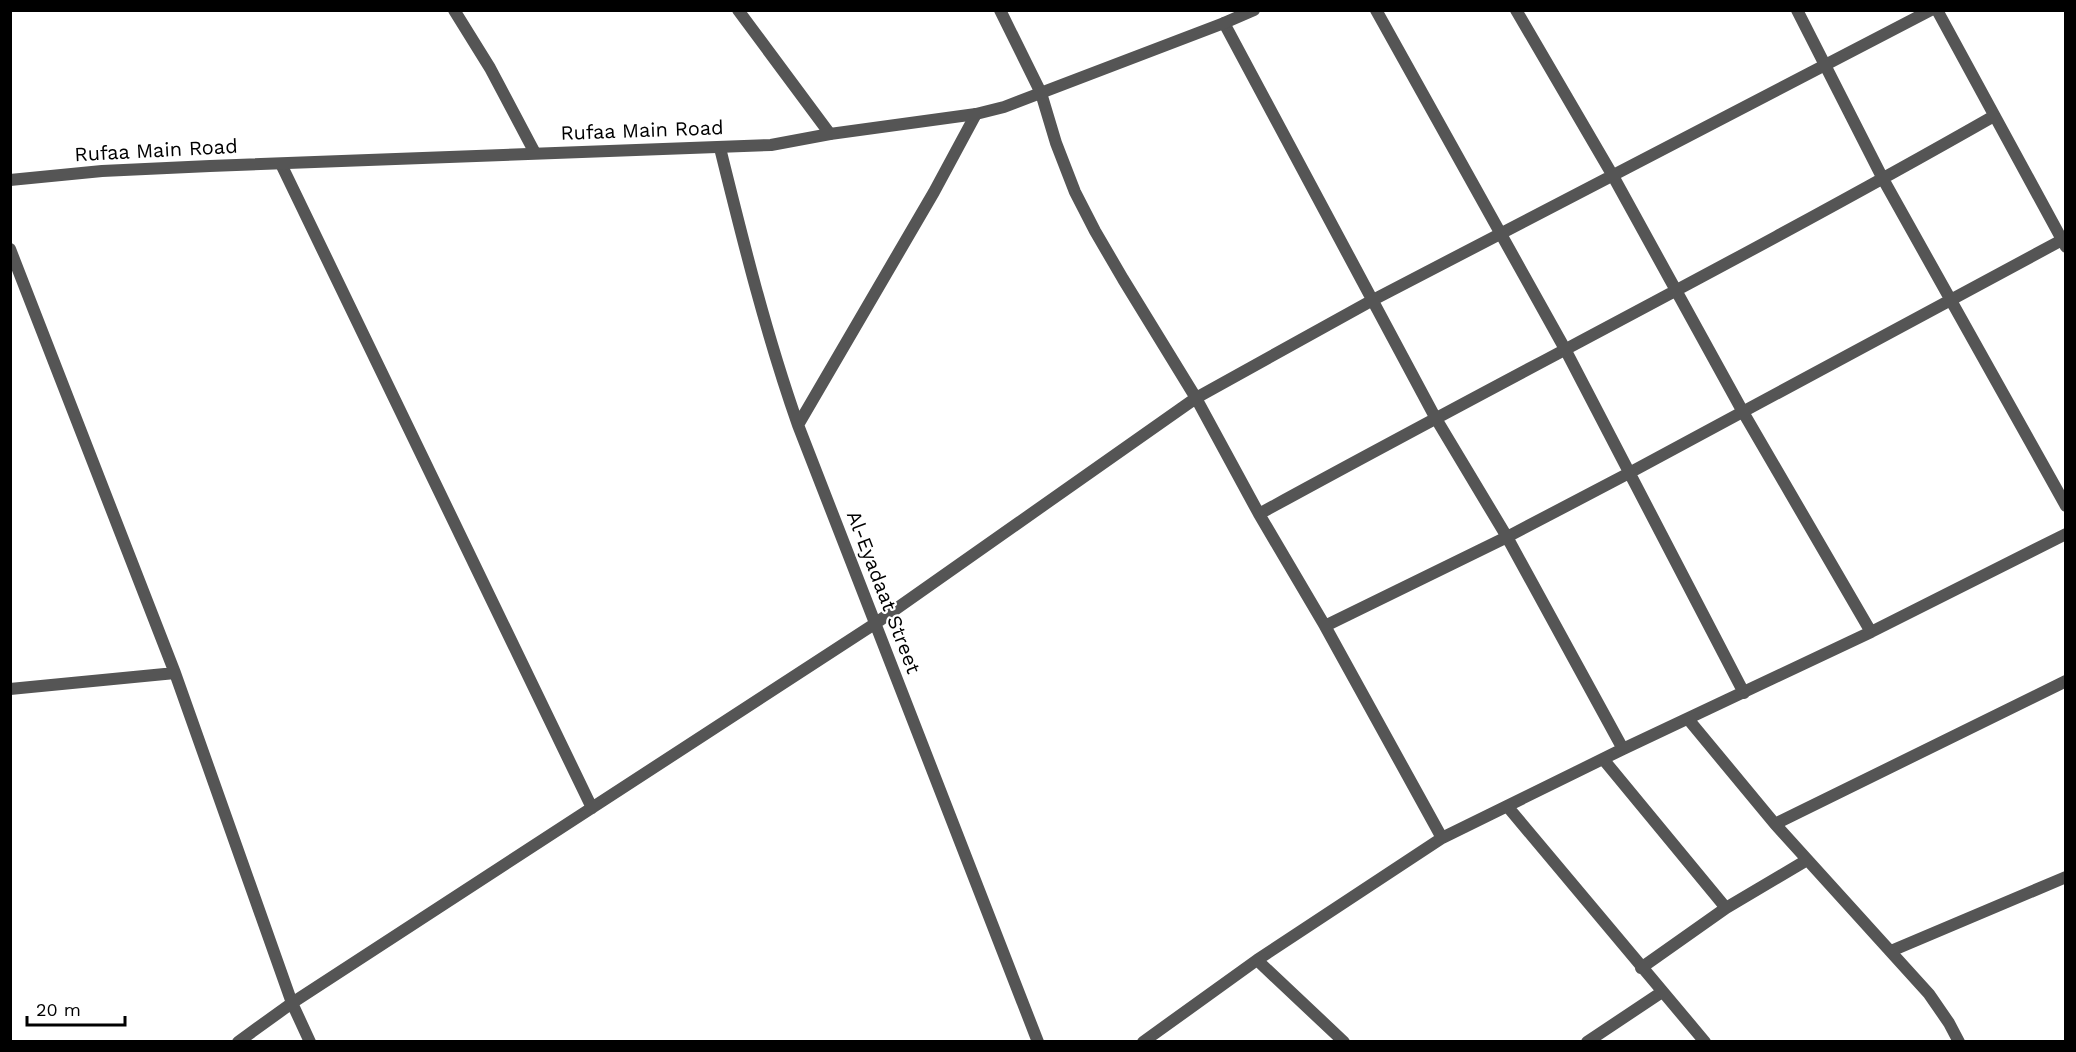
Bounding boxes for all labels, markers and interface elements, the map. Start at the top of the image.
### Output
street label: Rufaa Main Road [560,115,724,145]
street label: Rufaa Main Road [74,134,238,166]
street label: Al-Eyadaat Street [842,507,926,677]
scale bar [27,989,124,1027]
text: 20 m [36,999,81,1020]

